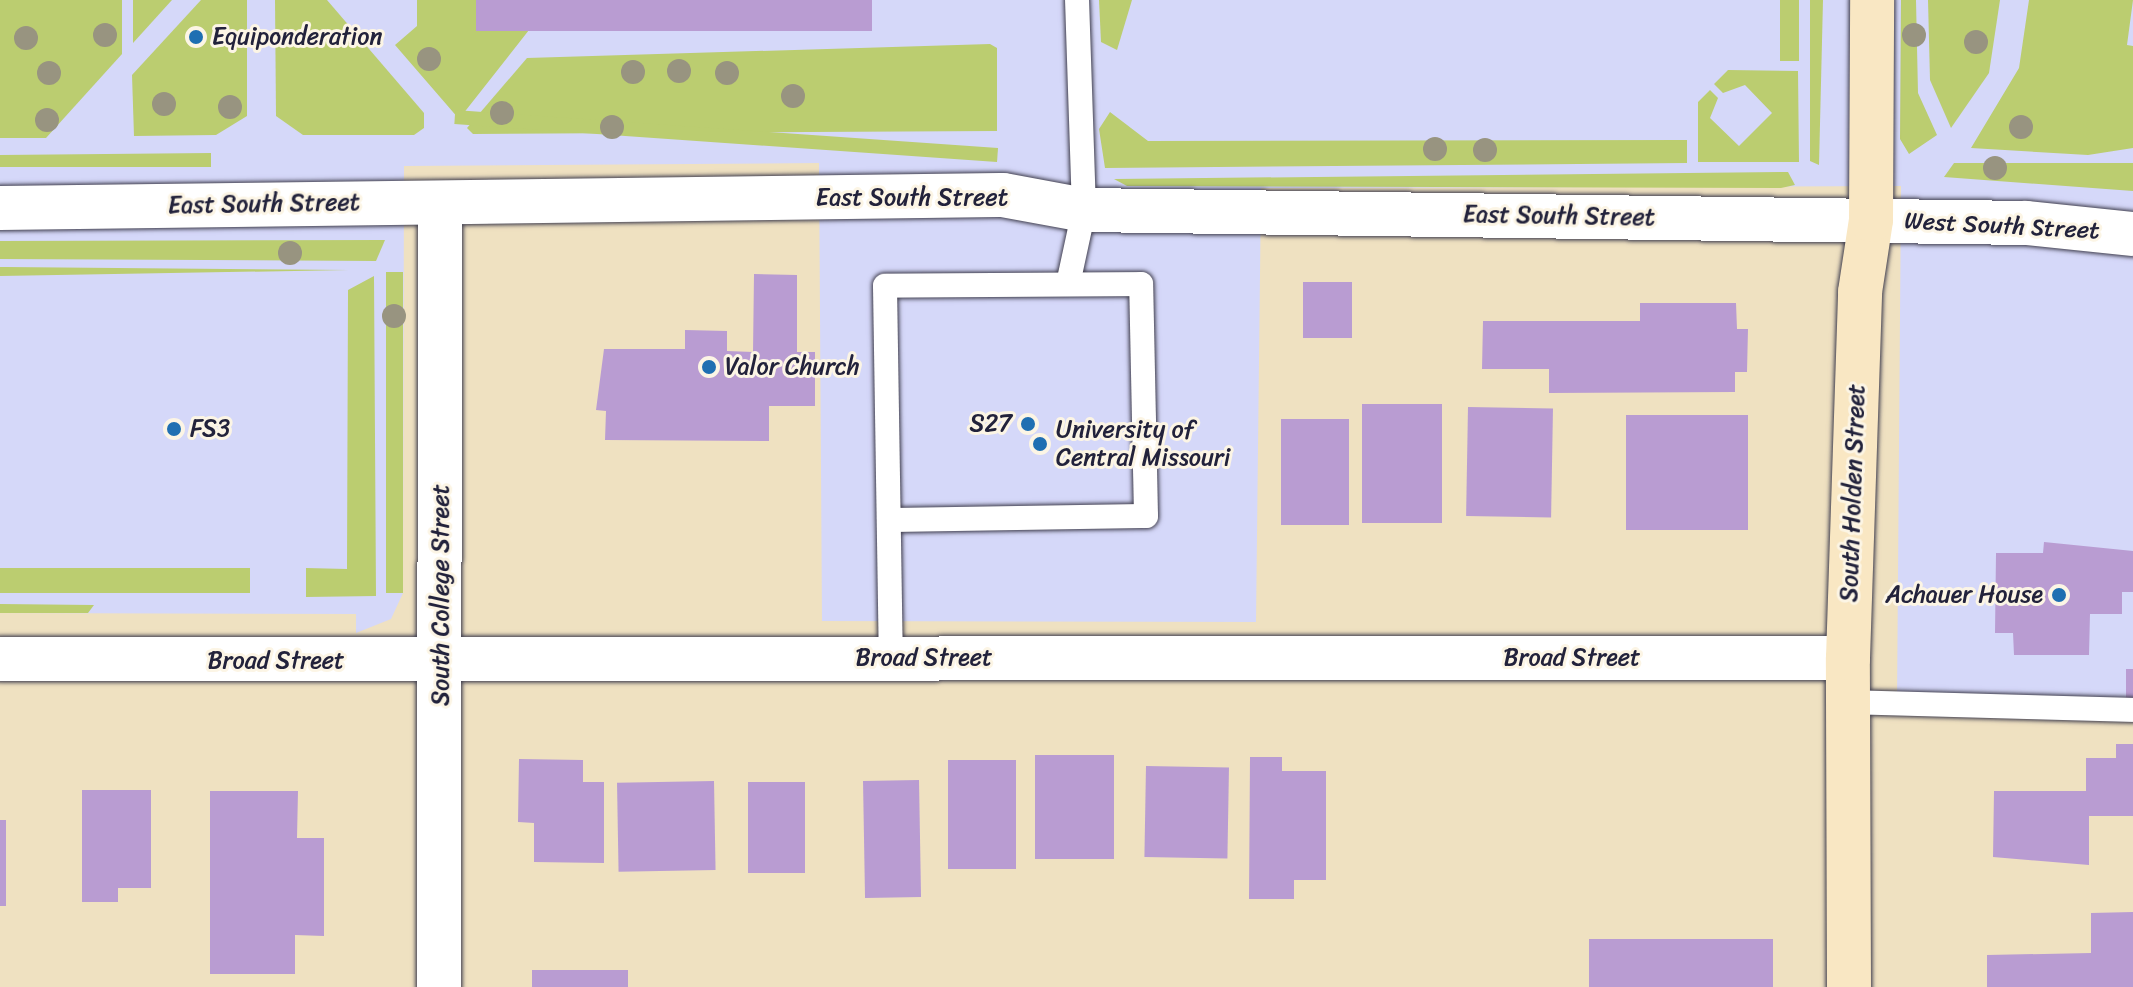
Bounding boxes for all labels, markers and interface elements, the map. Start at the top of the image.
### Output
place label: Equiponderation [212,23,382,51]
marker: Equiponderation [187,28,205,46]
street label: East South Street [816,184,1008,212]
street label: East South Street [168,188,360,220]
street label: East South Street [1463,200,1655,232]
street label: West South Street [1902,206,2102,246]
place label: Valor Church [725,353,860,381]
marker: Valor Church [700,358,718,376]
street label: South Holden Street [1835,383,1871,603]
place label: S27 [969,410,1012,438]
place label: FS3 [190,415,230,443]
marker: S27 [1019,415,1037,433]
place label: University of Central Missouri [1056,416,1232,472]
marker: FS3 [165,420,183,438]
marker: University of Central Missouri [1031,435,1049,453]
street label: South College Street [427,484,455,706]
place label: Achauer House [1885,581,2043,609]
marker: Achauer House [2050,586,2068,604]
street label: Broad Street [855,644,993,672]
street label: Broad Street [1503,644,1641,672]
street label: Broad Street [207,647,345,675]

